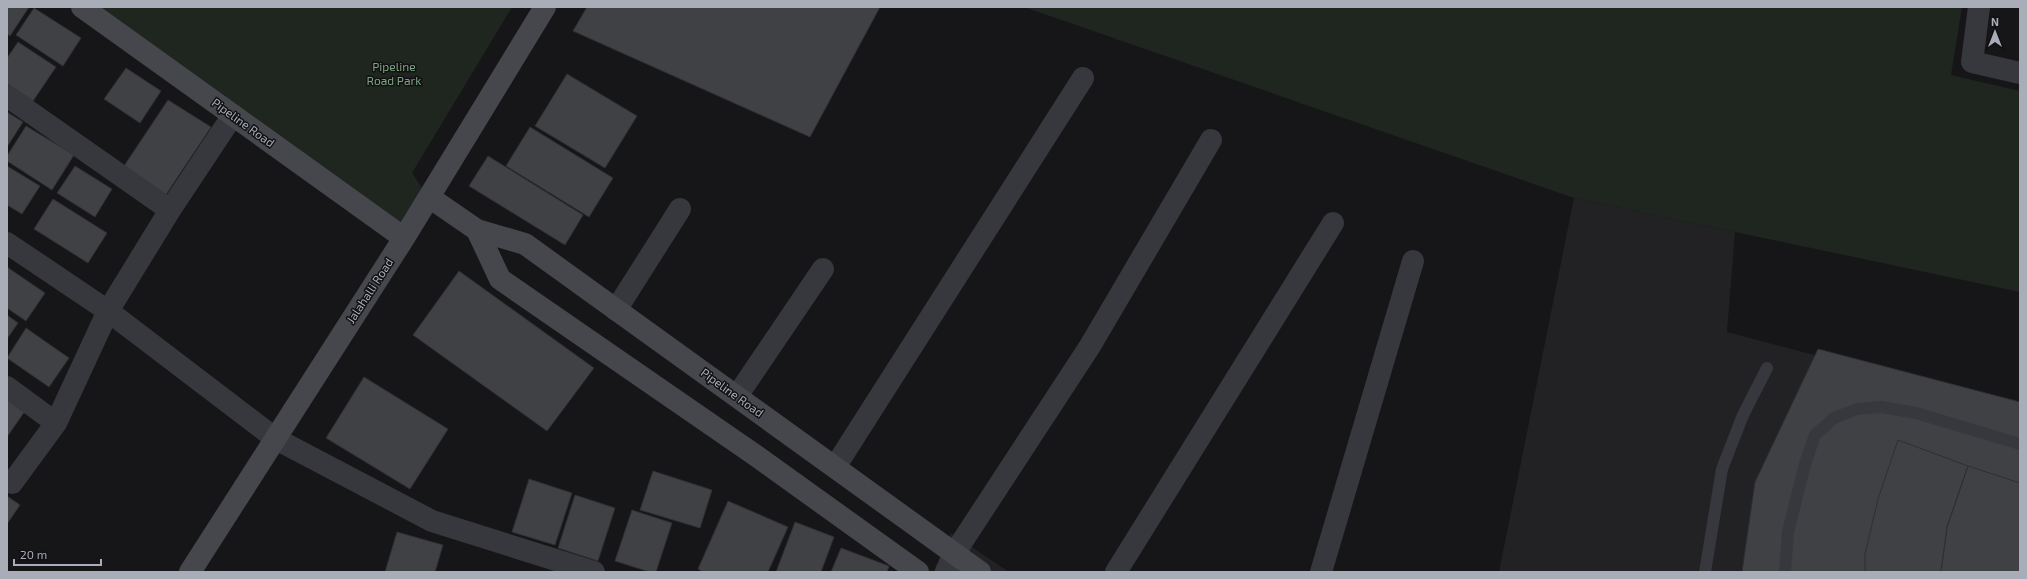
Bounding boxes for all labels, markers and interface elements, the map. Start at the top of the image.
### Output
north arrow [1975,12,2015,52]
text: N [1991,15,1999,28]
park label: Pipeline Road Park [367,59,421,87]
street label: Pipeline Road [210,95,278,150]
street label: Jalahalli Road [343,255,395,326]
street label: Pipeline Road [699,365,767,420]
scale bar [14,541,101,567]
text: 20 m [20,547,47,561]

